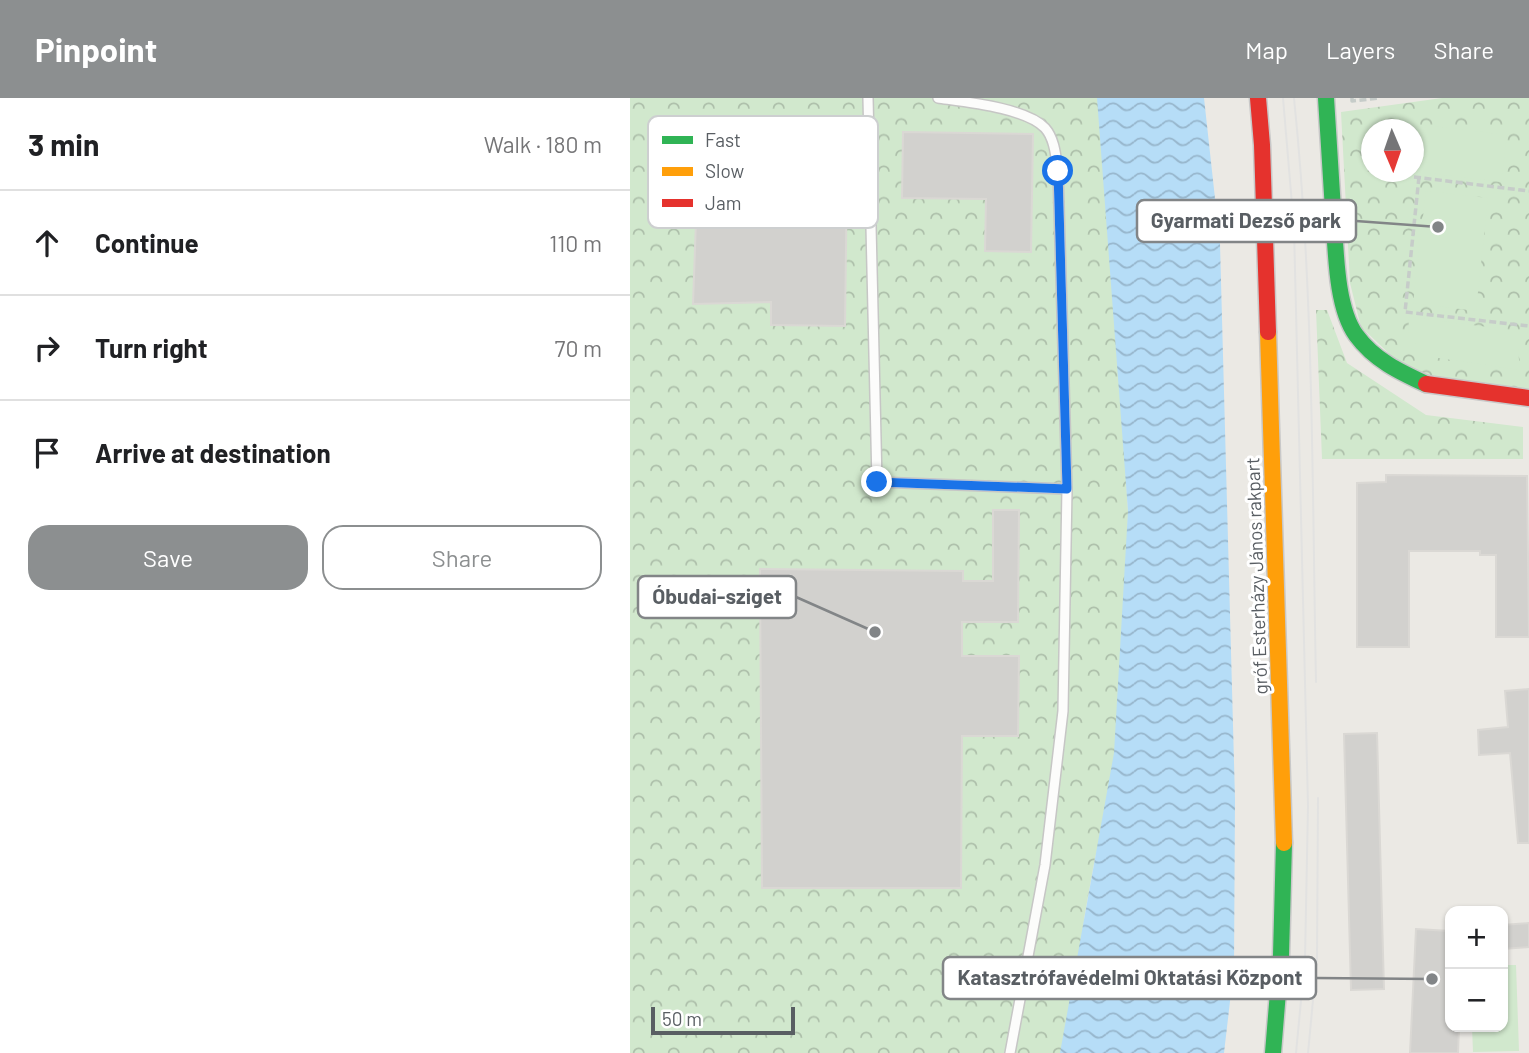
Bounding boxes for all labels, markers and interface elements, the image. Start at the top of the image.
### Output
text: Pinpoint [35,29,157,69]
text: Map [1245,35,1288,64]
text: Layers [1326,35,1395,64]
text: Share [1433,35,1494,64]
legend [648,116,878,228]
north arrow [1361,119,1424,182]
text: 3 min [28,126,99,162]
text: Fast [705,128,741,151]
text: Walk · 180 m [484,130,602,158]
route start [1042,155,1073,186]
text: Slow [705,159,744,182]
text: Jam [705,191,741,214]
callout: Gyarmati Dezső park [1137,200,1356,242]
text: Gyarmati Dezső park [1151,207,1341,232]
icon: ahead [28,224,66,262]
text: Continue [95,227,199,258]
text: 110 m [549,229,602,257]
icon: right [28,329,66,367]
text: Turn right [95,332,208,363]
text: 70 m [555,334,602,362]
icon: arrive [28,434,66,472]
text: Arrive at destination [95,437,331,468]
street label: gróf Esterházy János rakpart [1240,457,1272,695]
route end [861,466,892,497]
button: Save [28,525,308,590]
button: Share [322,525,602,590]
callout: Óbudai-sziget [638,576,796,618]
text: Óbudai-sziget [652,583,782,608]
map controls [1445,906,1508,1032]
button: + [1445,906,1508,969]
callout: Katasztrófavédelmi Oktatási Központ [943,957,1316,999]
text: Katasztrófavédelmi Oktatási Központ [957,964,1303,989]
button: − [1445,969,1508,1032]
scale bar [651,1004,794,1036]
text: 50 m [662,1007,702,1030]

